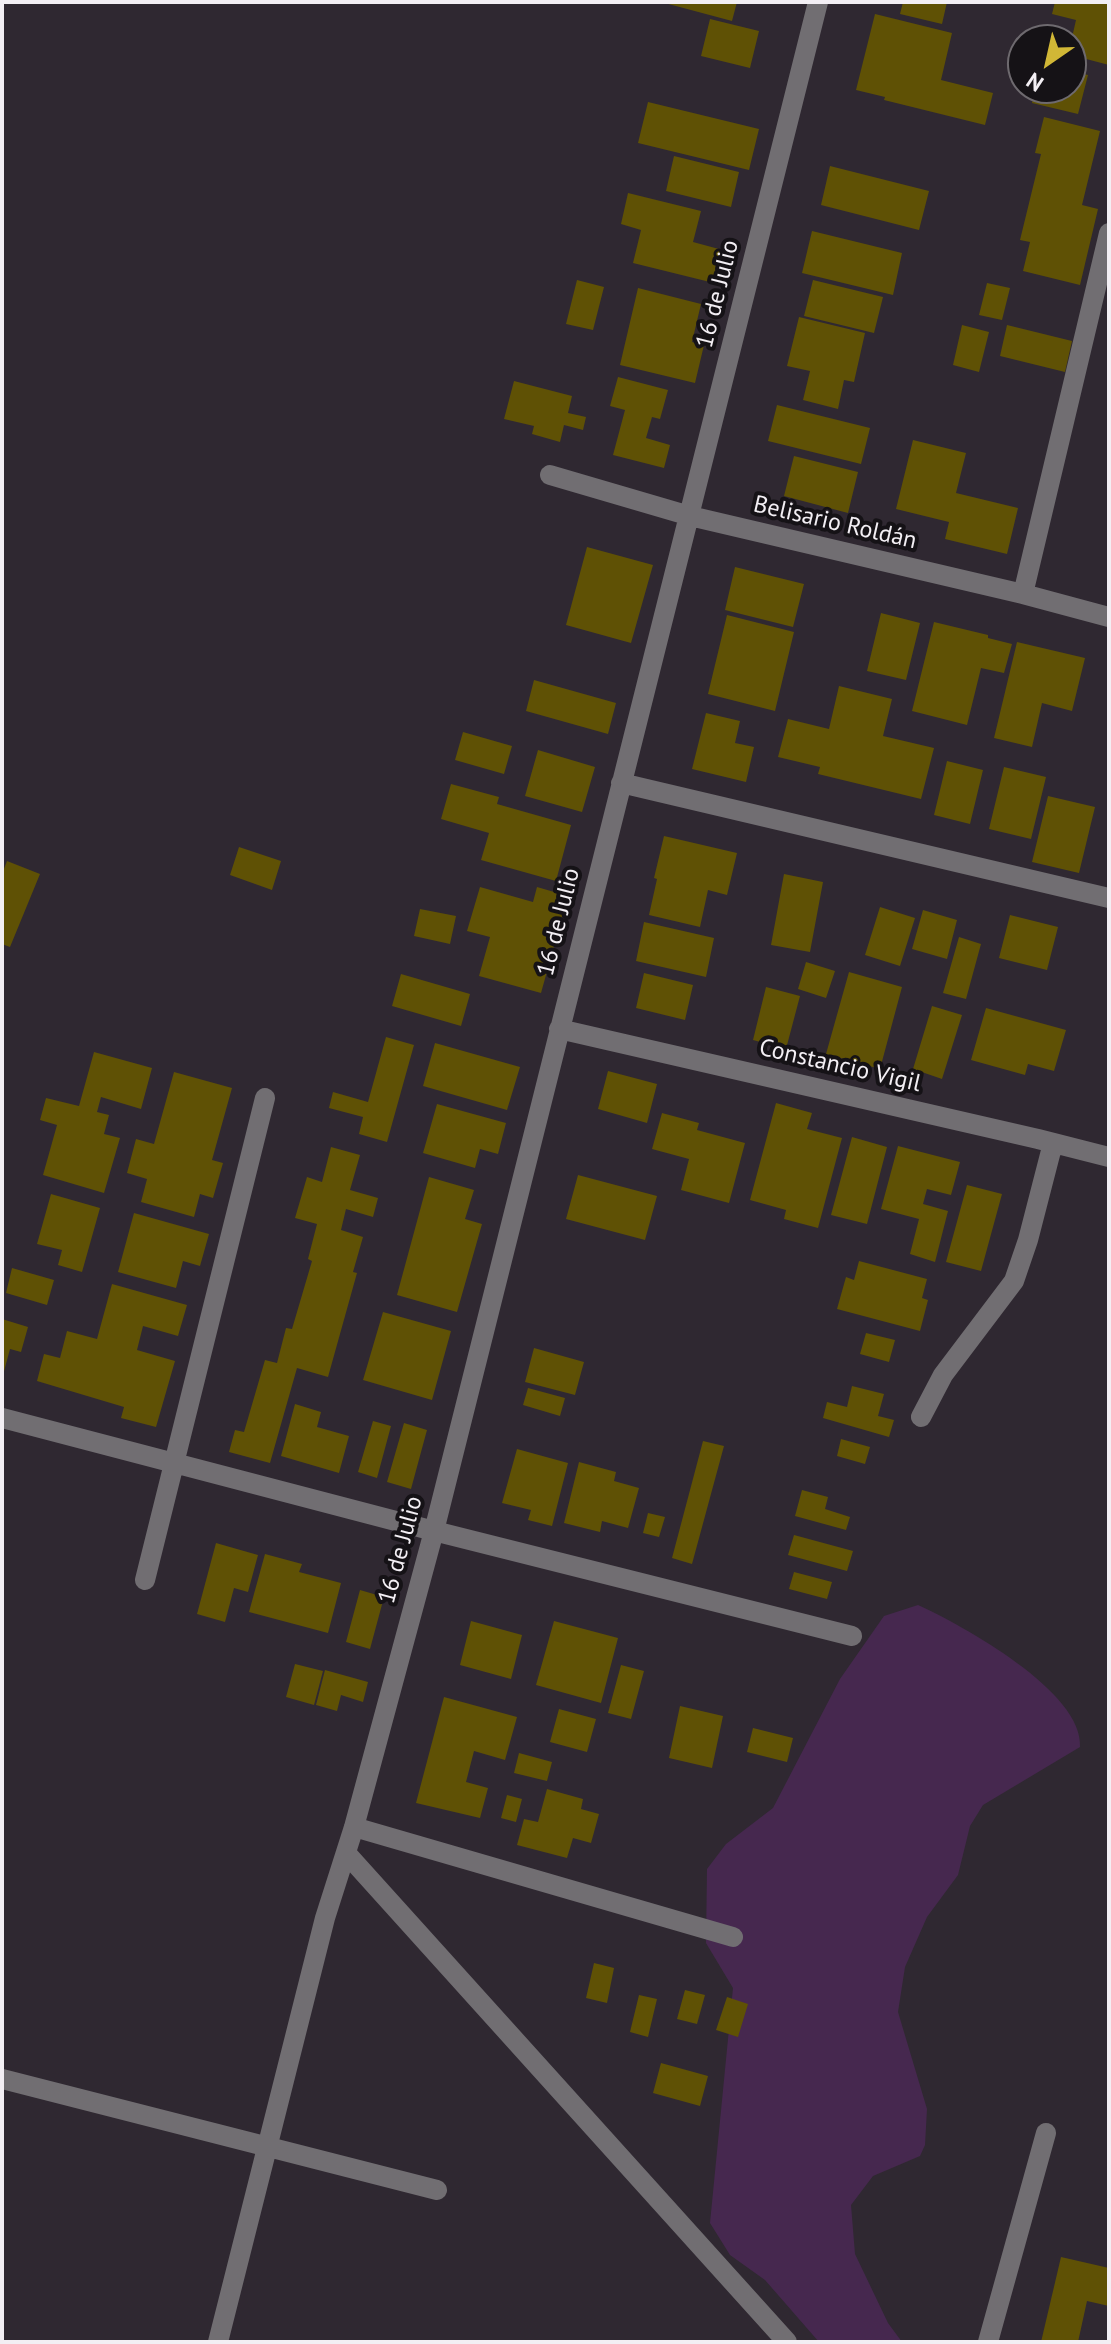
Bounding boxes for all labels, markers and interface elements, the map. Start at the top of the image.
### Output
north arrow [1007,24,1087,104]
text: N [1021,67,1049,98]
street label: 16 de Julio [691,237,745,351]
street label: Belisario Roldán [751,490,919,556]
street label: 16 de Julio [532,865,586,979]
street label: Constancio Vigil [756,1033,924,1099]
street label: 16 de Julio [373,1493,429,1607]

